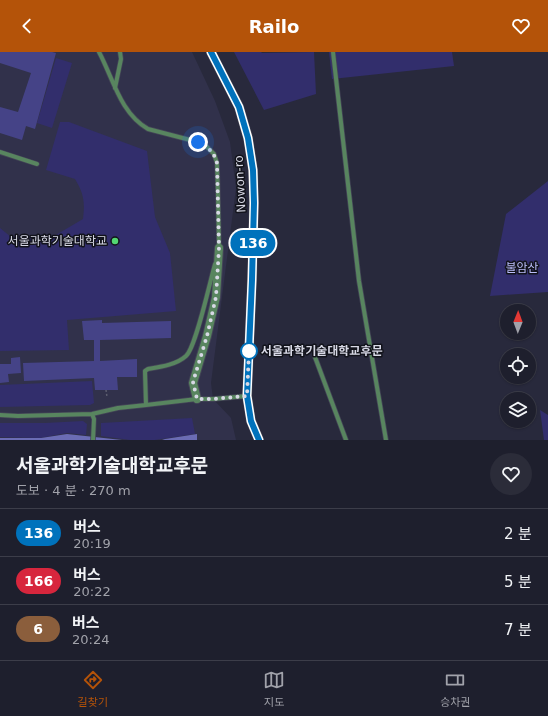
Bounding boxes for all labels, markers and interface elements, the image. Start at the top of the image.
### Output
icon: back [16,15,38,37]
icon: heart [510,15,532,37]
text: Railo [249,16,299,37]
your location [188,132,208,152]
street label: Nowon-ro [232,155,248,213]
line badge: 136 [230,230,276,256]
place label: 서울과학기술대학교 [8,234,107,248]
text: 136 [238,235,268,251]
marker: 서울과학기술대학교 [110,236,120,246]
park label: 불암산 [505,261,539,275]
north arrow [500,304,536,340]
map controls [500,304,536,428]
marker: 서울과학기술대학교후문 [240,342,258,360]
place label: 서울과학기술대학교후문 [261,344,382,358]
button: locate [500,348,536,384]
button: layers [500,392,536,428]
button: heart [490,453,532,495]
text: 서울과학기술대학교후문 [16,454,208,476]
text: 도보 · 4 분 · 270 m [16,483,131,498]
text: 버스 [73,518,101,536]
text: 136 [24,525,53,541]
text: 2 분 [504,525,532,543]
text: 20:19 [73,536,111,551]
text: 버스 [73,566,101,584]
text: 166 [24,573,53,589]
text: 5 분 [504,573,532,591]
text: 20:22 [73,584,111,599]
text: 버스 [72,614,100,632]
text: 6 [33,621,43,637]
text: 7 분 [504,621,532,639]
text: 20:24 [72,632,109,647]
tab: 길찾기 [78,669,108,709]
tab: 지도 [263,669,285,709]
tab: 승차권 [440,669,470,709]

